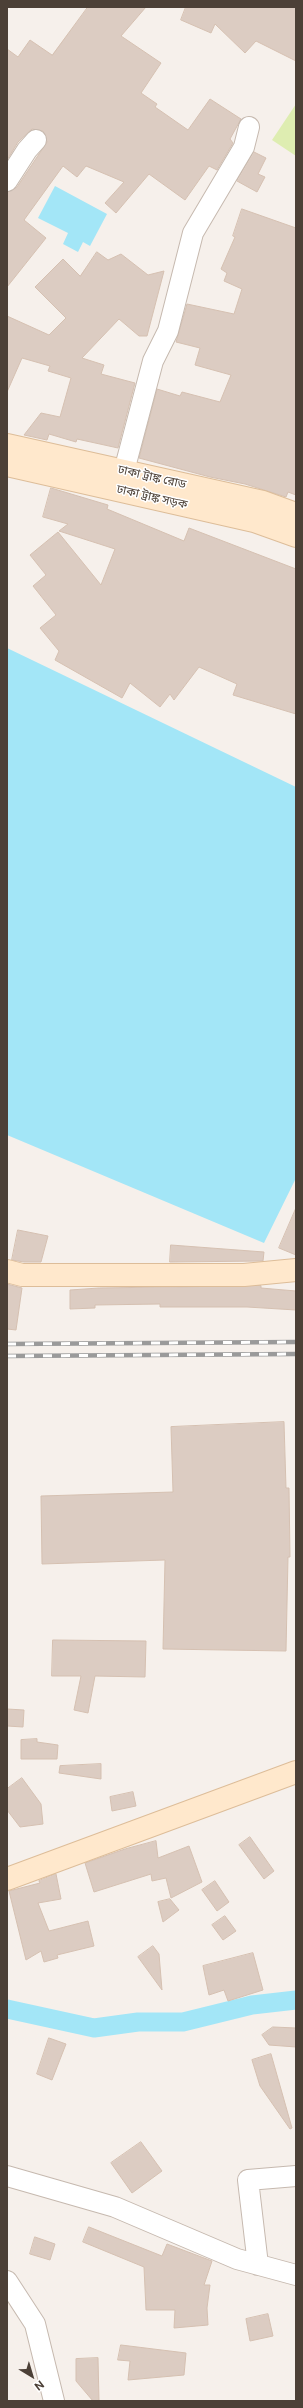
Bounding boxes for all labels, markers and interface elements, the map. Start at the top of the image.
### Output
street label: ঢাকা ট্রাঙ্ক রোড [116,462,188,492]
street label: ঢাকা ট্রাঙ্ক সড়ক [115,482,189,512]
north arrow [12,2356,52,2396]
text: N [32,2378,46,2393]

